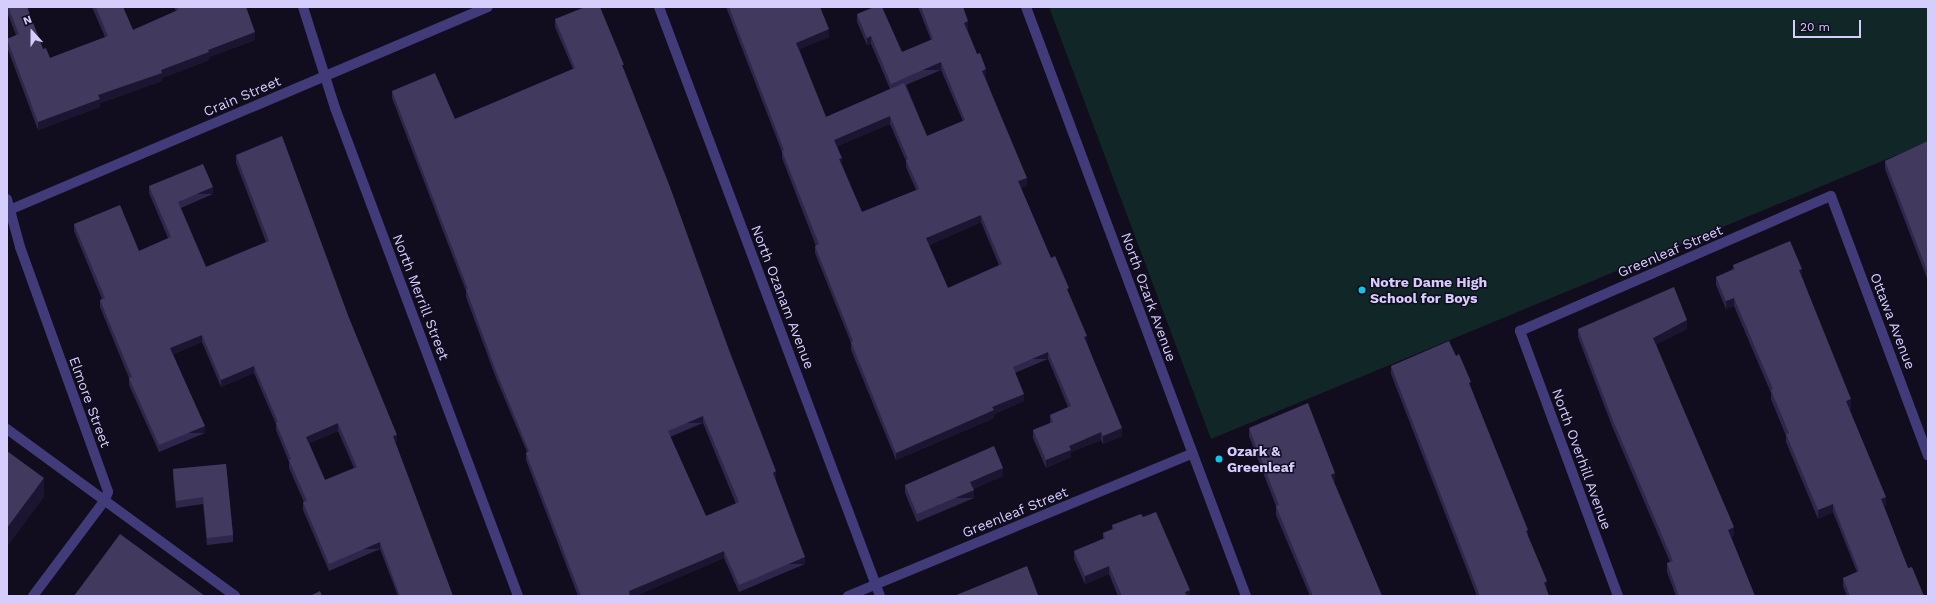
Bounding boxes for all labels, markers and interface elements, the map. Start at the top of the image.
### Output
north arrow [12,12,52,52]
scale bar [1795,12,1863,38]
text: N [21,13,34,28]
text: 20 m [1800,20,1830,34]
street label: Crain Street [201,72,283,120]
street label: Greenleaf Street [1615,221,1725,281]
street label: North Ozanam Avenue [748,222,818,372]
street label: North Ozark Avenue [1118,230,1180,364]
street label: North Merrill Street [389,232,453,362]
street label: Ottawa Avenue [1867,270,1919,372]
place label: Notre Dame High School for Boys [1370,274,1487,306]
marker: Notre Dame High School for Boys [1357,285,1367,295]
street label: Elmore Street [66,354,114,450]
street label: North Overhill Avenue [1548,386,1616,532]
place label: Ozark & Greenleaf [1227,443,1295,476]
marker: Ozark & Greenleaf [1214,454,1224,464]
street label: Greenleaf Street [959,483,1071,541]

